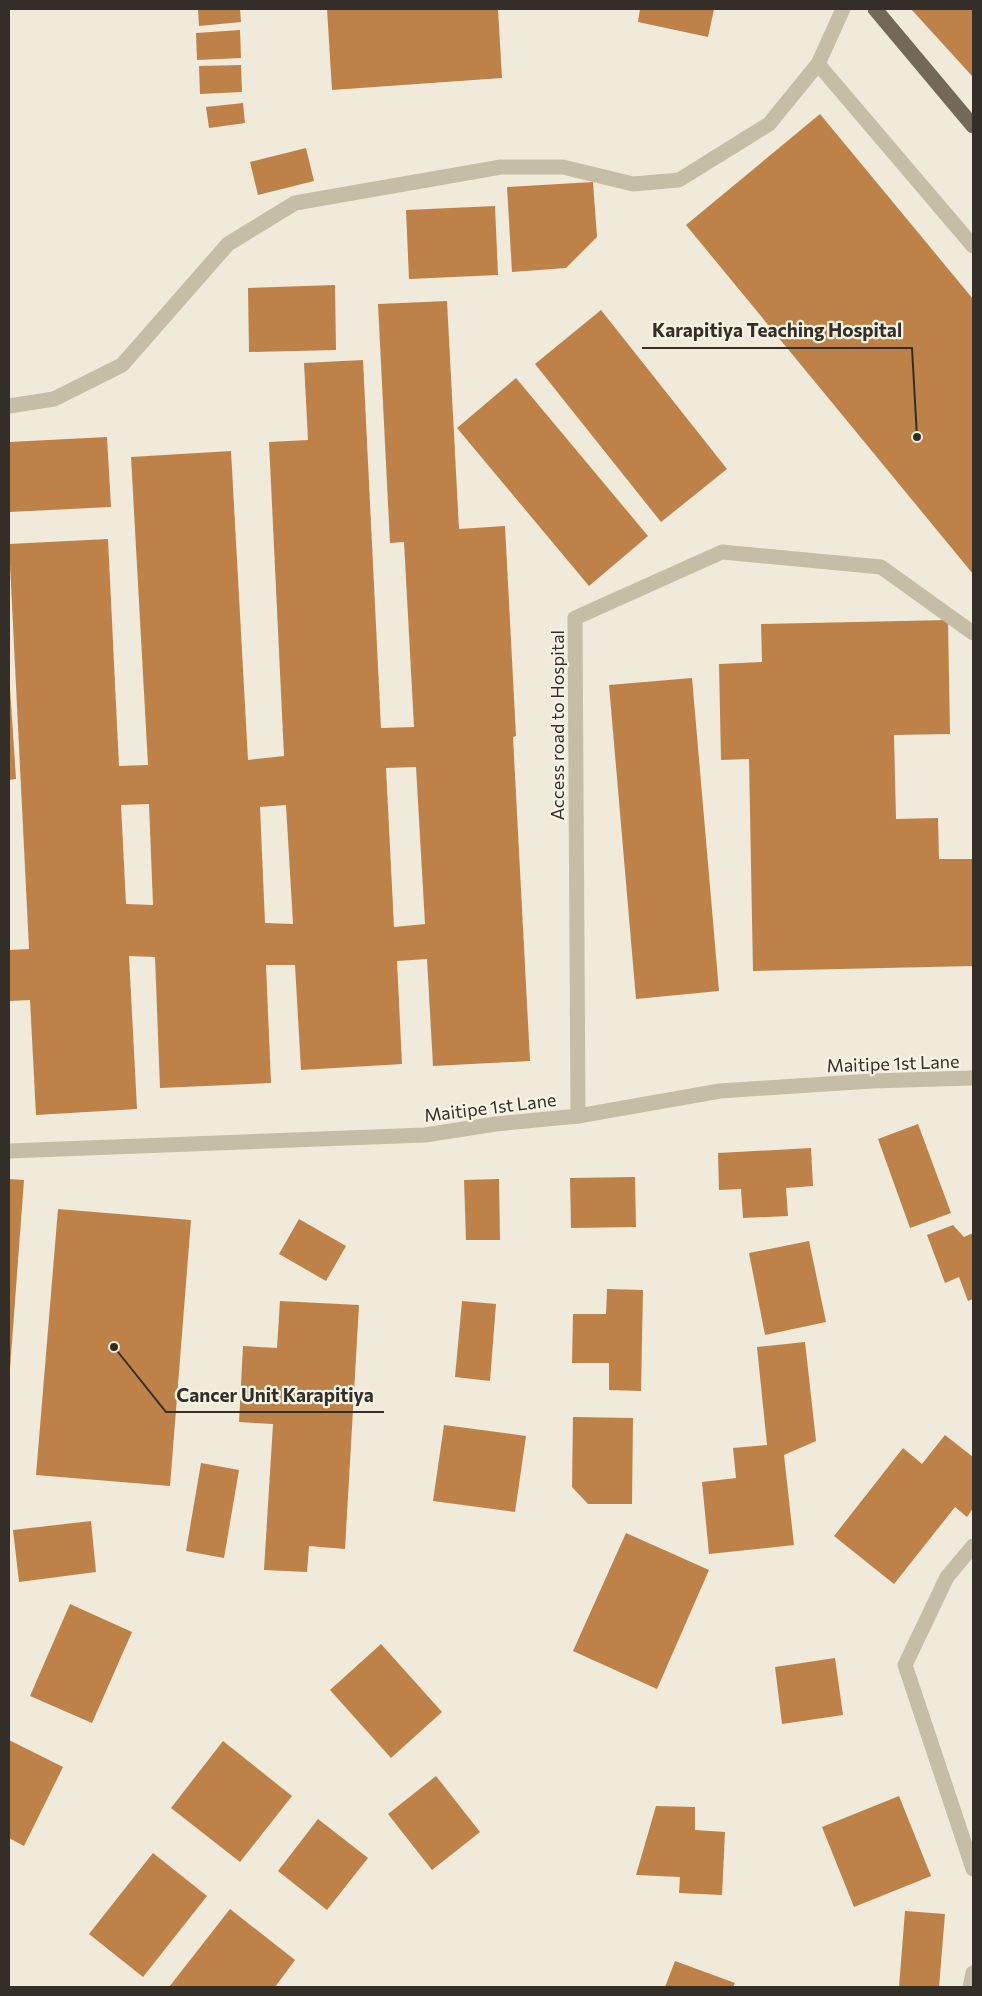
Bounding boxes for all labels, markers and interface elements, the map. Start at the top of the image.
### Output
callout: Karapitiya Teaching Hospital [642,314,912,348]
text: Karapitiya Teaching Hospital [652,318,902,341]
street label: Access road to Hospital [546,630,568,820]
street label: Maitipe 1st Lane [826,1050,960,1076]
street label: Maitipe 1st Lane [423,1088,557,1126]
callout: Cancer Unit Karapitiya [166,1378,384,1412]
text: Cancer Unit Karapitiya [176,1383,374,1406]

